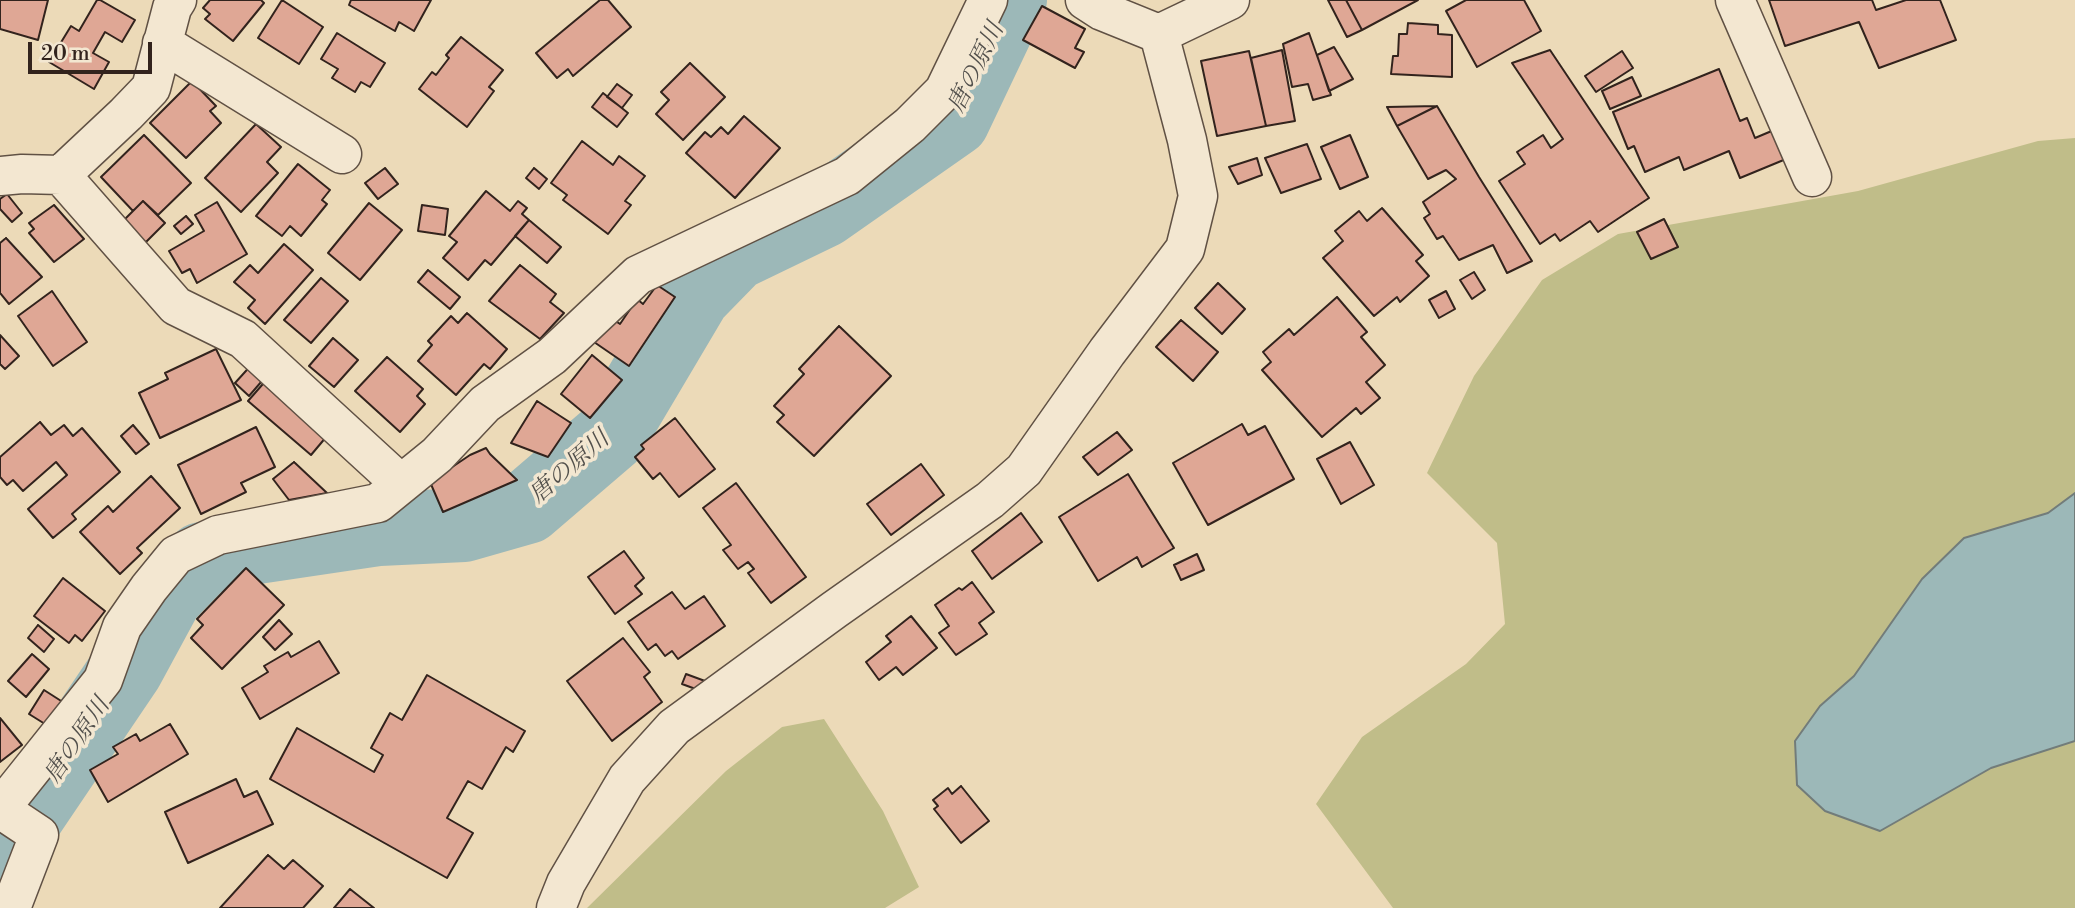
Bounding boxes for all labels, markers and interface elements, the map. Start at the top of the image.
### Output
water label: 唐の原川 [943,19,1011,117]
scale bar [32,28,156,72]
text: 20 m [41,41,90,67]
water label: 唐の原川 [524,426,616,510]
water label: 唐の原川 [39,693,117,789]

